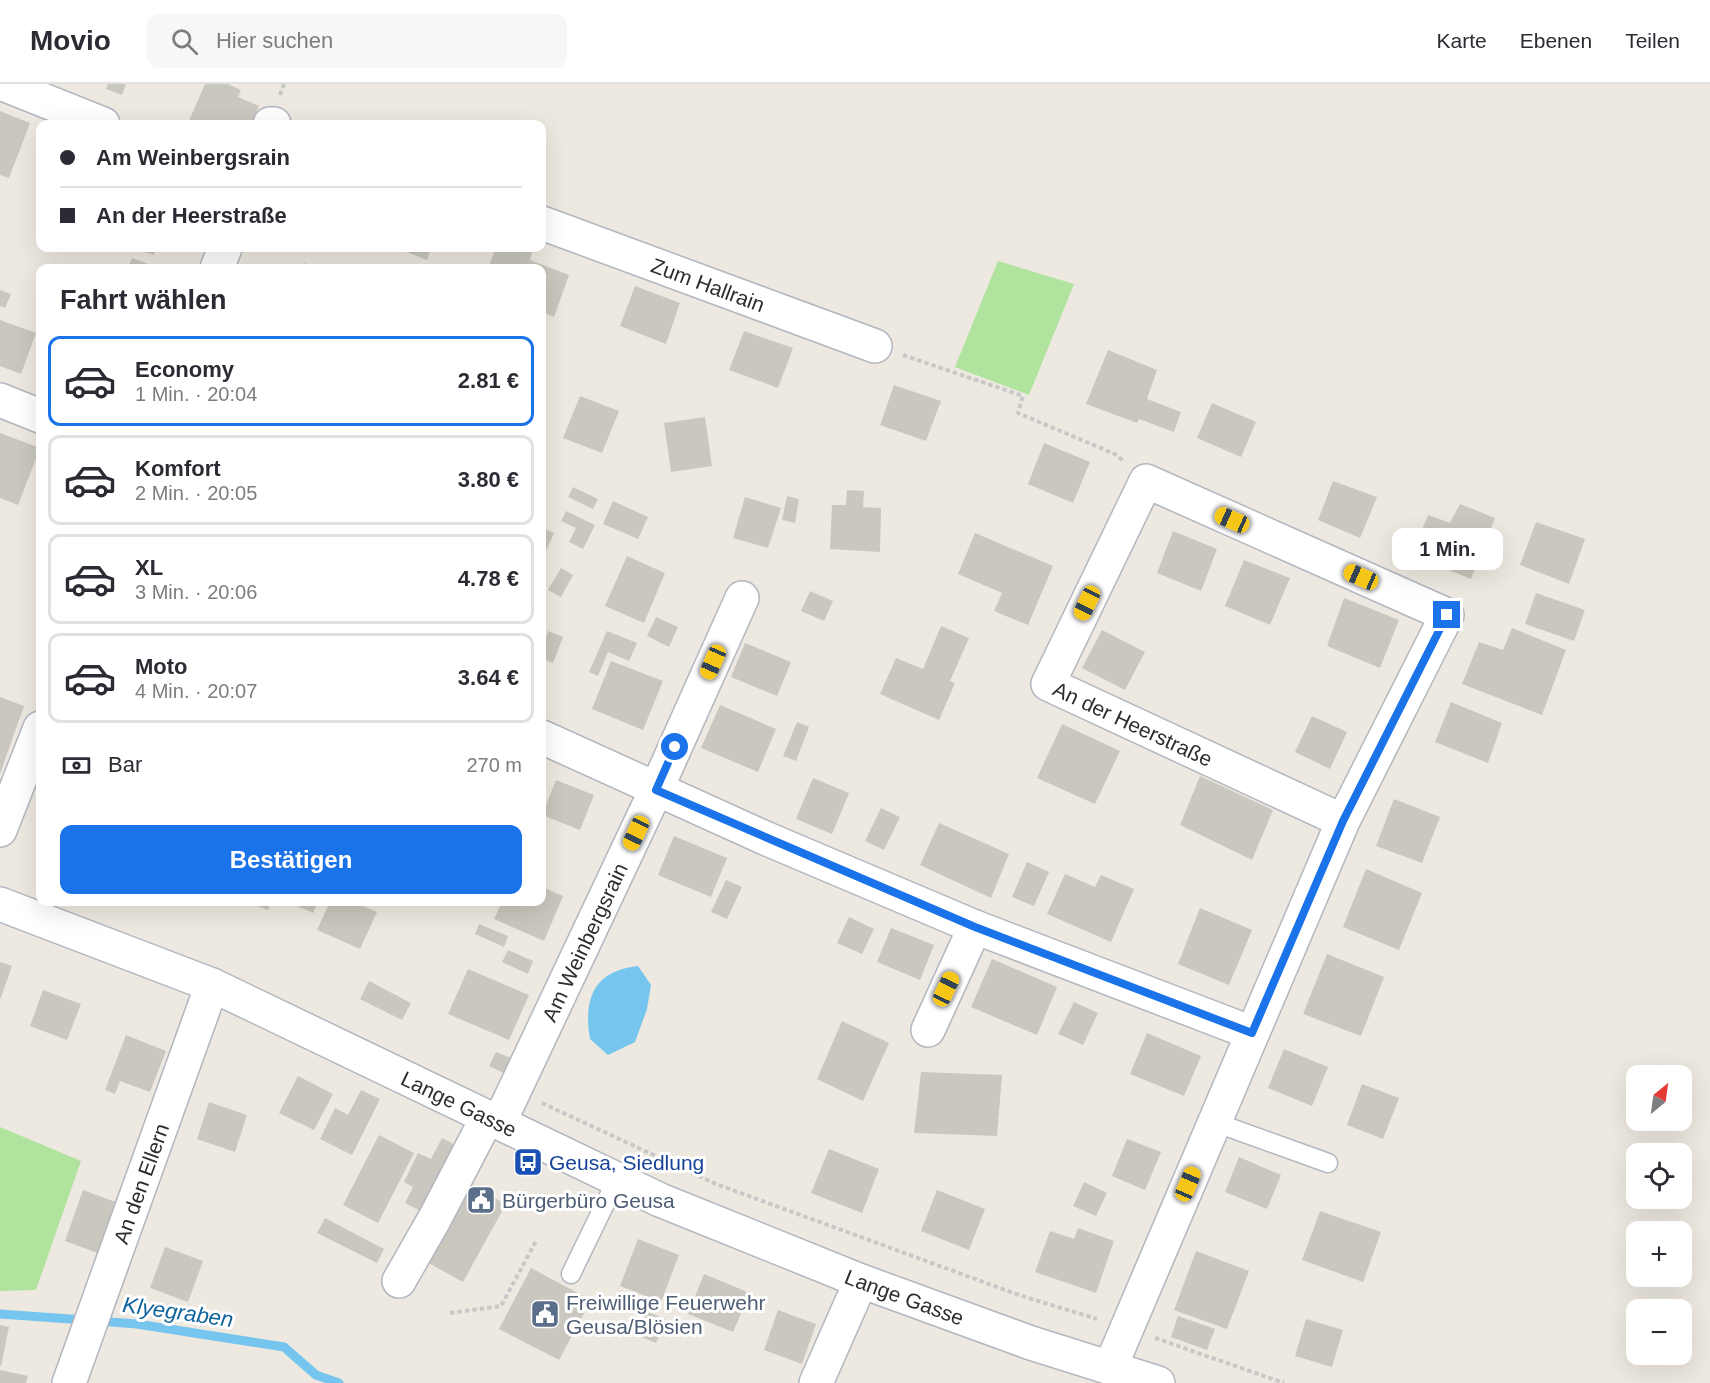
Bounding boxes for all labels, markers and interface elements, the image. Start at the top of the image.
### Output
search box [147,14,567,68]
text: Movio [30,25,111,56]
icon: search [168,25,201,58]
text: Hier suchen [216,28,333,53]
text: Karte [1437,29,1487,52]
text: Ebenen [1520,29,1592,52]
text: Teilen [1625,29,1680,52]
text: Am Weinbergsrain [96,145,290,170]
text: An der Heerstraße [96,203,287,228]
street label: Zum Hallrain [648,253,768,316]
text: Fahrt wählen [60,285,227,315]
icon: car [63,354,117,408]
text: Economy [135,357,234,382]
text: 2.81 € [458,368,519,393]
text: 1 Min. · 20:04 [135,383,257,405]
icon: car [63,453,117,507]
text: Komfort [135,456,221,481]
text: 3.80 € [458,467,519,492]
text: 2 Min. · 20:05 [135,482,257,504]
car [1212,504,1252,536]
callout: 1 Min. [1392,528,1502,570]
text: 1 Min. [1419,538,1476,560]
icon: car [63,552,117,606]
text: XL [135,555,163,580]
car [1341,561,1381,593]
text: 4.78 € [458,566,519,591]
text: 3 Min. · 20:06 [135,581,257,603]
car [1071,583,1103,623]
route end [1433,601,1460,628]
car [697,642,729,682]
icon: car [63,651,117,705]
text: Moto [135,654,188,679]
text: 3.64 € [458,665,519,690]
street label: An der Heerstraße [1050,677,1216,770]
text: 4 Min. · 20:07 [135,680,257,702]
route start [661,733,688,760]
icon: cash [60,749,93,782]
text: Bar [108,752,142,777]
text: 270 m [466,754,522,776]
car [620,813,652,853]
button: Bestätigen [60,825,522,894]
street label: Am Weinbergsrain [537,859,631,1025]
car [930,969,962,1009]
north arrow [1626,1065,1692,1131]
map controls [1626,1065,1692,1365]
street label: Lange Gasse [398,1066,520,1141]
street label: An den Ellern [109,1120,173,1247]
button: locate [1626,1143,1692,1209]
bus stop icon: Geusa, Siedlung [512,1146,544,1178]
place label: Geusa, Siedlung [549,1151,704,1174]
car [1173,1164,1203,1204]
public building icon: Bürgerbüro Geusa [465,1184,497,1216]
place label: Bürgerbüro Geusa [502,1189,675,1212]
button: + [1626,1221,1692,1287]
street label: Lange Gasse [842,1264,967,1329]
place label: Freiwillige Feuerwehr Geusa/Blösien [566,1291,766,1338]
water label: Klyegraben [121,1292,235,1332]
public building icon: Freiwillige Feuerwehr Geusa/Blösien [529,1298,561,1330]
button: − [1626,1299,1692,1365]

